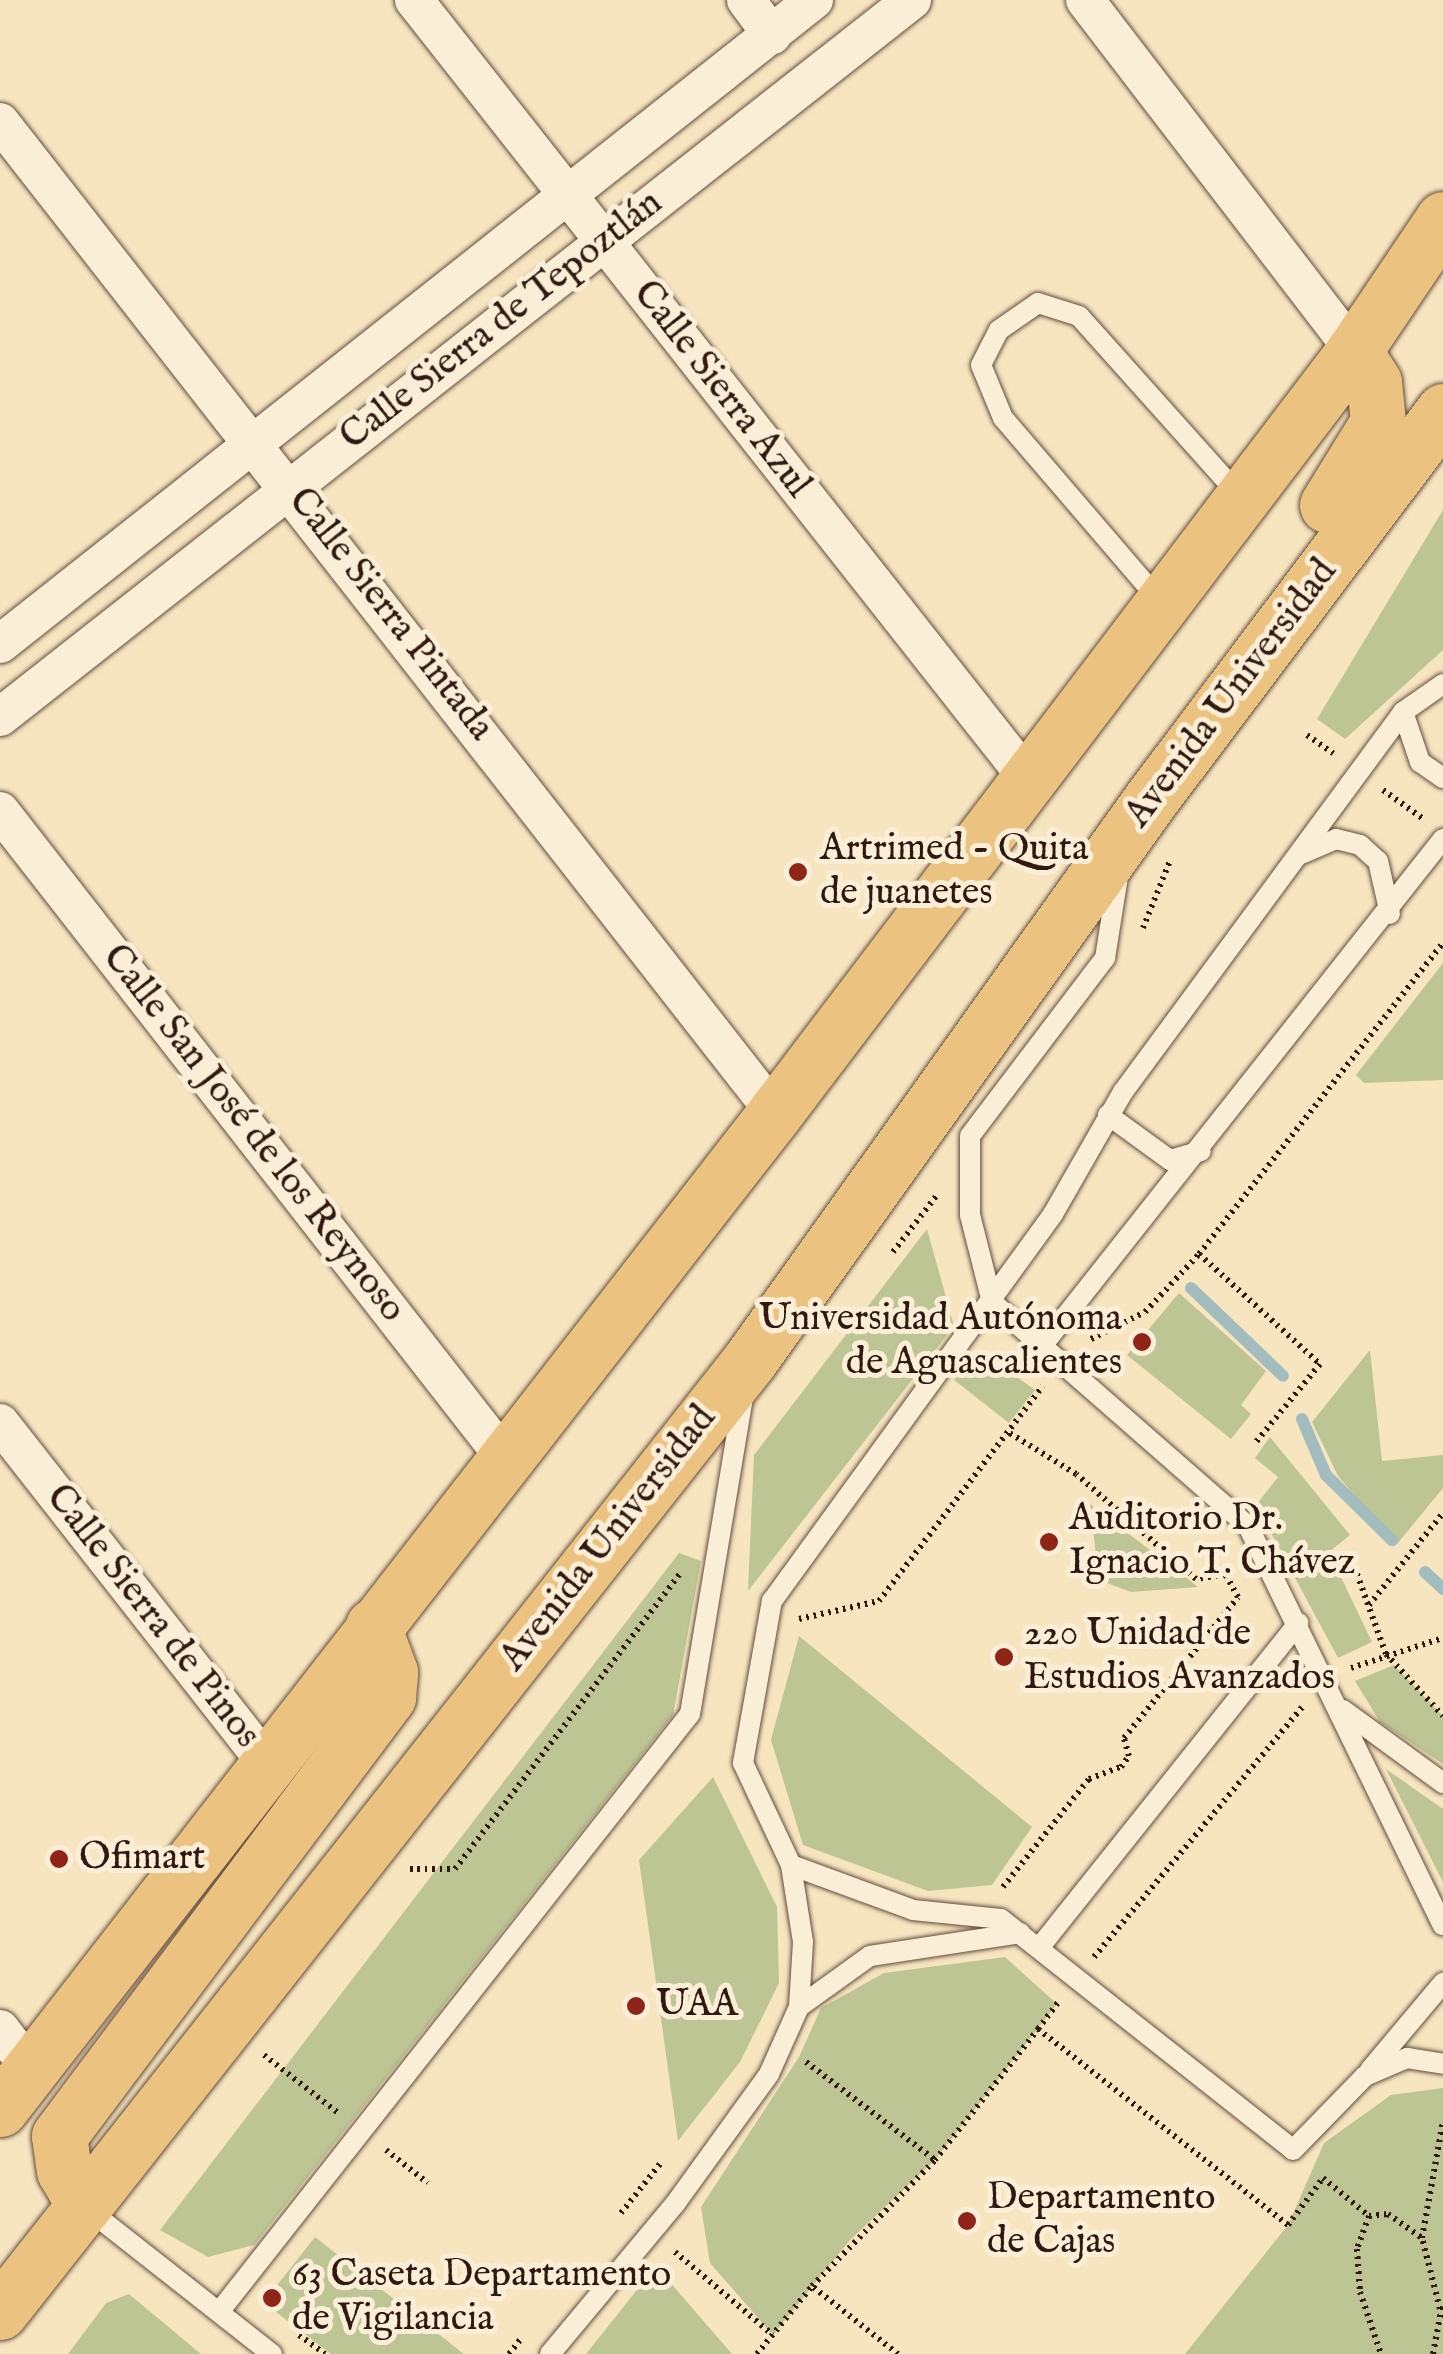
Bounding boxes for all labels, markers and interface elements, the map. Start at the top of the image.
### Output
street label: Calle Sierra de Tepoztlán [332,181,672,461]
street label: Calle Sierra Azul [622,272,820,508]
street label: Calle Sierra Pintada [277,480,503,750]
street label: Avenida Universidad [1116,551,1348,837]
place label: Artrimed - Quita de juanetes [820,827,1088,916]
marker: Artrimed - Quita de juanetes [785,859,811,885]
street label: Calle San José de los Reynoso [92,936,414,1332]
place label: Universidad Autónoma de Aguascalientes [759,1297,1122,1386]
marker: Universidad Autónoma de Aguascalientes [1131,1331,1153,1353]
street label: Avenida Universidad [491,1397,727,1681]
street label: Calle Sierra de Pinos [35,1476,269,1758]
place label: Auditorio Dr. Ignacio T. Chávez [1069,1497,1355,1586]
marker: Auditorio Dr. Ignacio T. Chávez [1038,1531,1060,1553]
place label: 220 Unidad de Estudios Avanzados [1024,1612,1335,1702]
marker: 220 Unidad de Estudios Avanzados [993,1646,1015,1668]
place label: Ofimart [79,1836,205,1882]
marker: Ofimart [48,1848,70,1870]
place label: UAA [656,1983,738,2029]
marker: UAA [625,1995,647,2017]
place label: Departamento de Cajas [987,2176,1216,2266]
marker: Departamento de Cajas [956,2210,978,2232]
place label: 63 Caseta Departamento de Vigilancia [292,2253,671,2342]
marker: 63 Caseta Departamento de Vigilancia [261,2287,283,2309]

